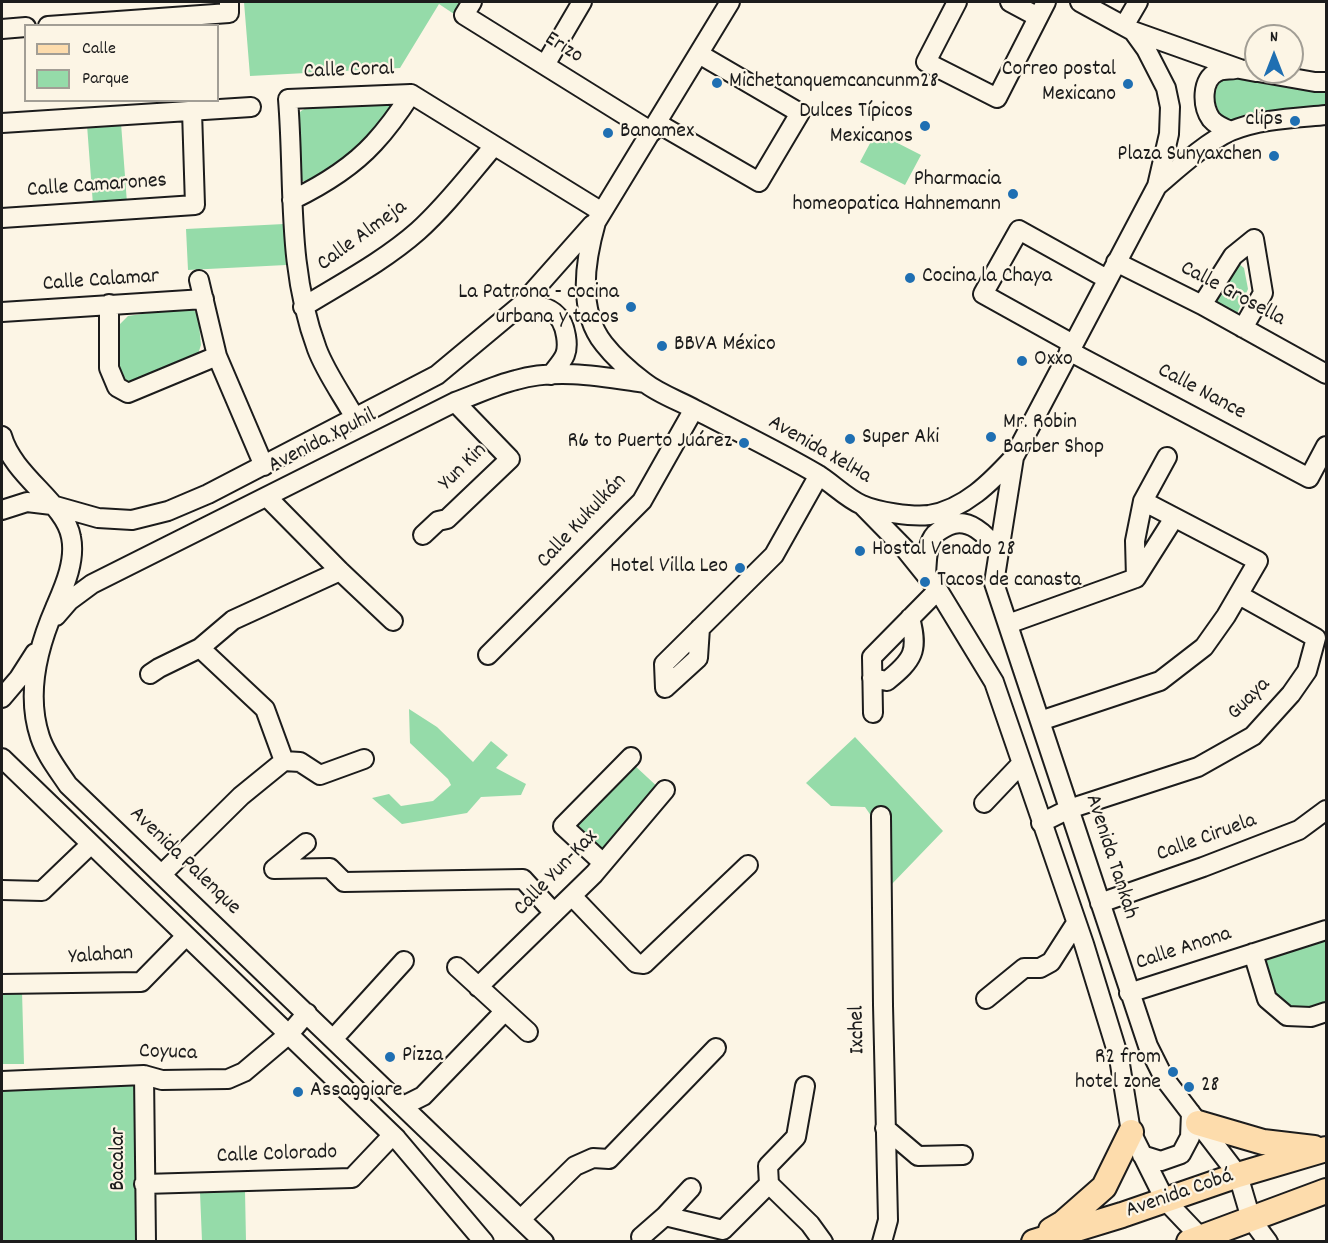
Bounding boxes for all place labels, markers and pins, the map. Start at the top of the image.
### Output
place label: Correo postal Mexicano [1002,58,1116,110]
place label: Michetanquemcancunm28 [729,70,939,96]
marker: Michetanquemcancunm28 [710,76,724,90]
marker: Correo postal Mexicano [1121,77,1135,91]
place label: Dulces Típicos Mexicanos [799,100,913,152]
place label: clips [1245,108,1283,134]
marker: clips [1288,114,1302,128]
marker: Dulces Típicos Mexicanos [918,119,932,133]
place label: Banamex [620,120,694,146]
marker: Banamex [601,126,615,140]
place label: Plaza Sunyaxchen [1117,143,1262,169]
marker: Plaza Sunyaxchen [1267,149,1281,163]
place label: Pharmacia homeopatica Hahnemann [792,168,1001,220]
marker: Pharmacia homeopatica Hahnemann [1006,187,1020,201]
place label: Cocina la Chaya [922,265,1052,291]
marker: Cocina la Chaya [903,271,917,285]
place label: La Patrona - cocina urbana y tacos [458,281,619,332]
marker: La Patrona - cocina urbana y tacos [624,300,638,314]
place label: BBVA México [674,333,776,359]
marker: BBVA México [655,339,669,353]
place label: Oxxo [1034,348,1073,374]
marker: Oxxo [1015,354,1029,368]
place label: Mr. Robin Barber Shop [1003,411,1104,463]
place label: Super Aki [862,426,939,452]
place label: R6 to Puerto Juárez [568,430,732,456]
marker: Mr. Robin Barber Shop [984,430,998,444]
marker: Super Aki [843,432,857,446]
marker: R6 to Puerto Juárez [737,436,751,450]
place label: Hostal Venado 28 [872,538,1015,564]
marker: Hostal Venado 28 [853,544,867,558]
place label: Hotel Villa Leo [610,555,728,581]
marker: Hotel Villa Leo [733,561,747,575]
place label: Tacos de canasta [937,569,1081,595]
marker: Tacos de canasta [918,575,932,589]
place label: Pizza [402,1044,443,1070]
place label: R2 from hotel zone [1075,1046,1161,1098]
marker: Pizza [383,1050,397,1064]
marker: R2 from hotel zone [1166,1065,1180,1079]
place label: 28 [1201,1074,1219,1100]
place label: Assaggiare [310,1079,402,1105]
marker: 28 [1182,1080,1196,1094]
marker: Assaggiare [291,1085,305,1099]

